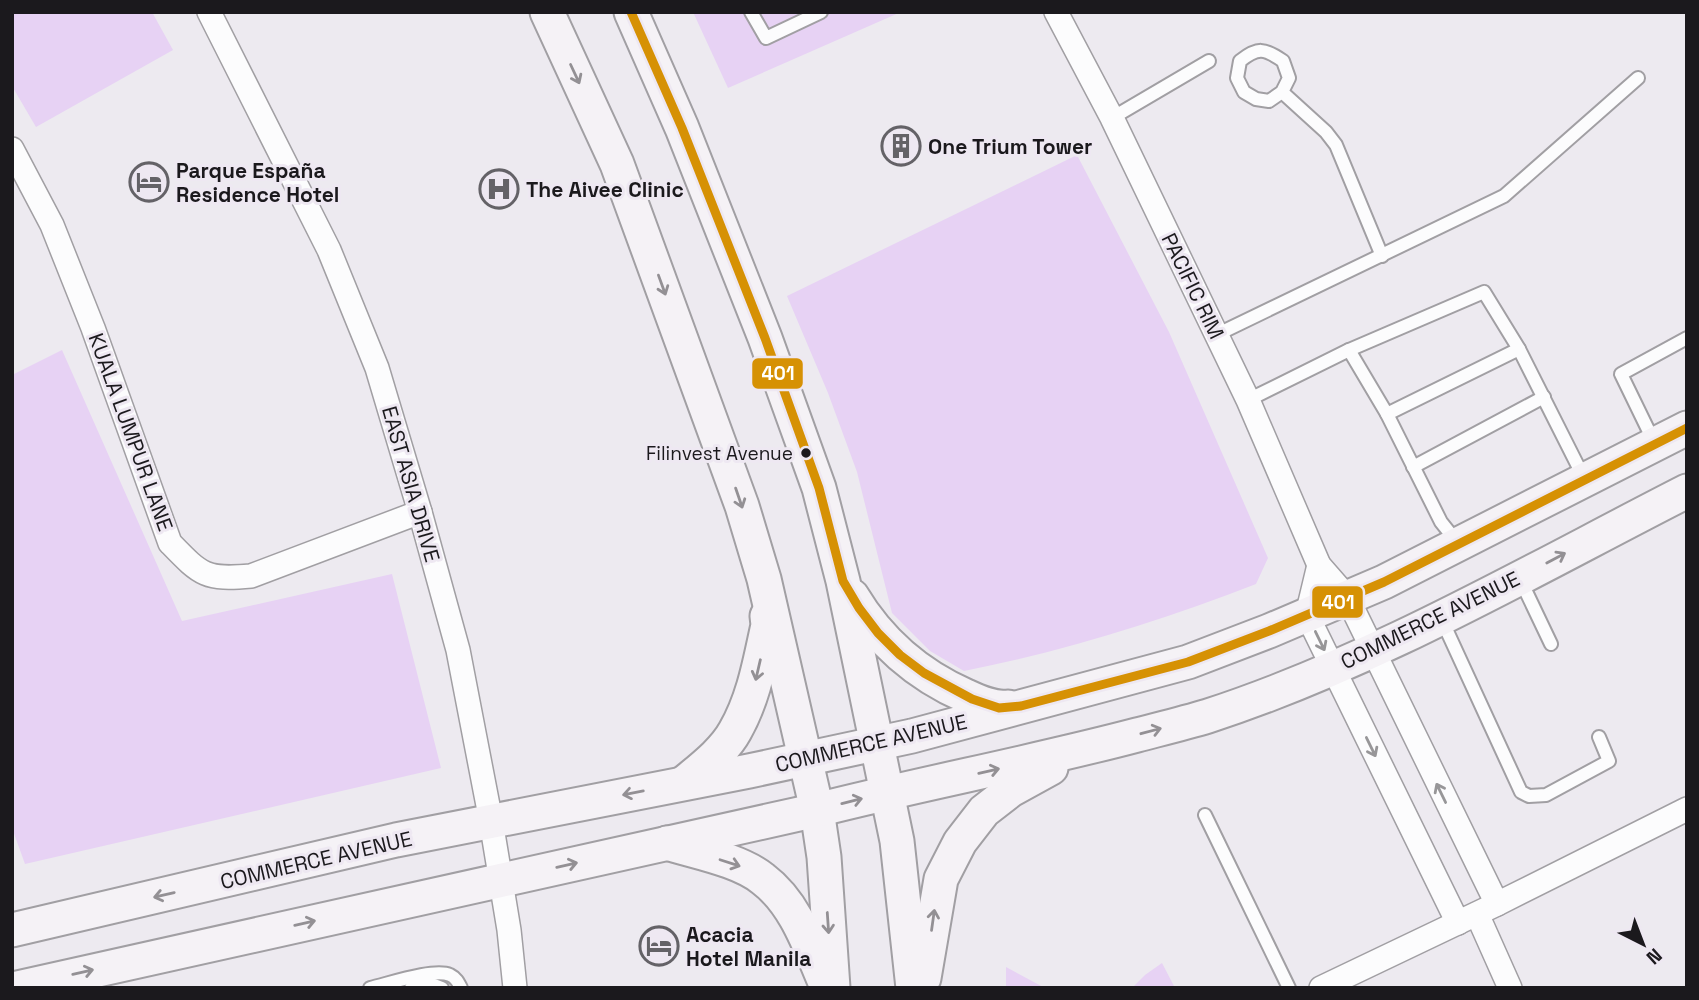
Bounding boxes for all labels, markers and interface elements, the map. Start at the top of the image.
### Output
one-way arrow [569,63,583,84]
building icon: One Trium Tower [880,125,922,167]
place label: One Trium Tower [928,133,1092,160]
place label: Parque España Residence Hotel [176,157,339,208]
hotel icon: Parque España Residence Hotel [128,161,170,203]
hospital icon: The Aivee Clinic [478,168,520,210]
place label: The Aivee Clinic [526,176,684,203]
street label: PACIFIC RIM [1156,228,1230,344]
one-way arrow [656,273,669,295]
street label: KUALA LUMPUR LANE [83,329,179,535]
line badge: 401 [751,357,804,390]
text: 401 [762,361,794,386]
street label: EAST ASIA DRIVE [376,403,446,565]
place label: Filinvest Avenue [646,441,793,466]
marker: Filinvest Avenue [799,446,813,460]
one-way arrow [734,487,746,509]
one-way arrow [1545,550,1566,564]
street label: COMMERCE AVENUE [1336,565,1524,675]
line badge: 401 [1311,585,1364,619]
text: 401 [1322,590,1354,615]
one-way arrow [1313,630,1327,651]
one-way arrow [750,658,764,681]
street label: COMMERCE AVENUE [772,708,970,778]
one-way arrow [1139,724,1162,737]
one-way arrow [1364,736,1378,757]
one-way arrow [977,764,1000,777]
one-way arrow [1434,783,1448,804]
one-way arrow [622,786,645,800]
one-way arrow [840,794,863,807]
street label: COMMERCE AVENUE [217,825,415,895]
one-way arrow [555,857,578,871]
one-way arrow [718,858,740,870]
one-way arrow [154,889,176,902]
one-way arrow [927,909,940,932]
north arrow [1608,909,1678,979]
one-way arrow [822,911,835,934]
one-way arrow [293,916,316,929]
place label: Acacia Hotel Manila [686,921,811,972]
hotel icon: Acacia Hotel Manila [638,925,680,967]
text: N [1641,943,1667,970]
one-way arrow [71,965,94,979]

